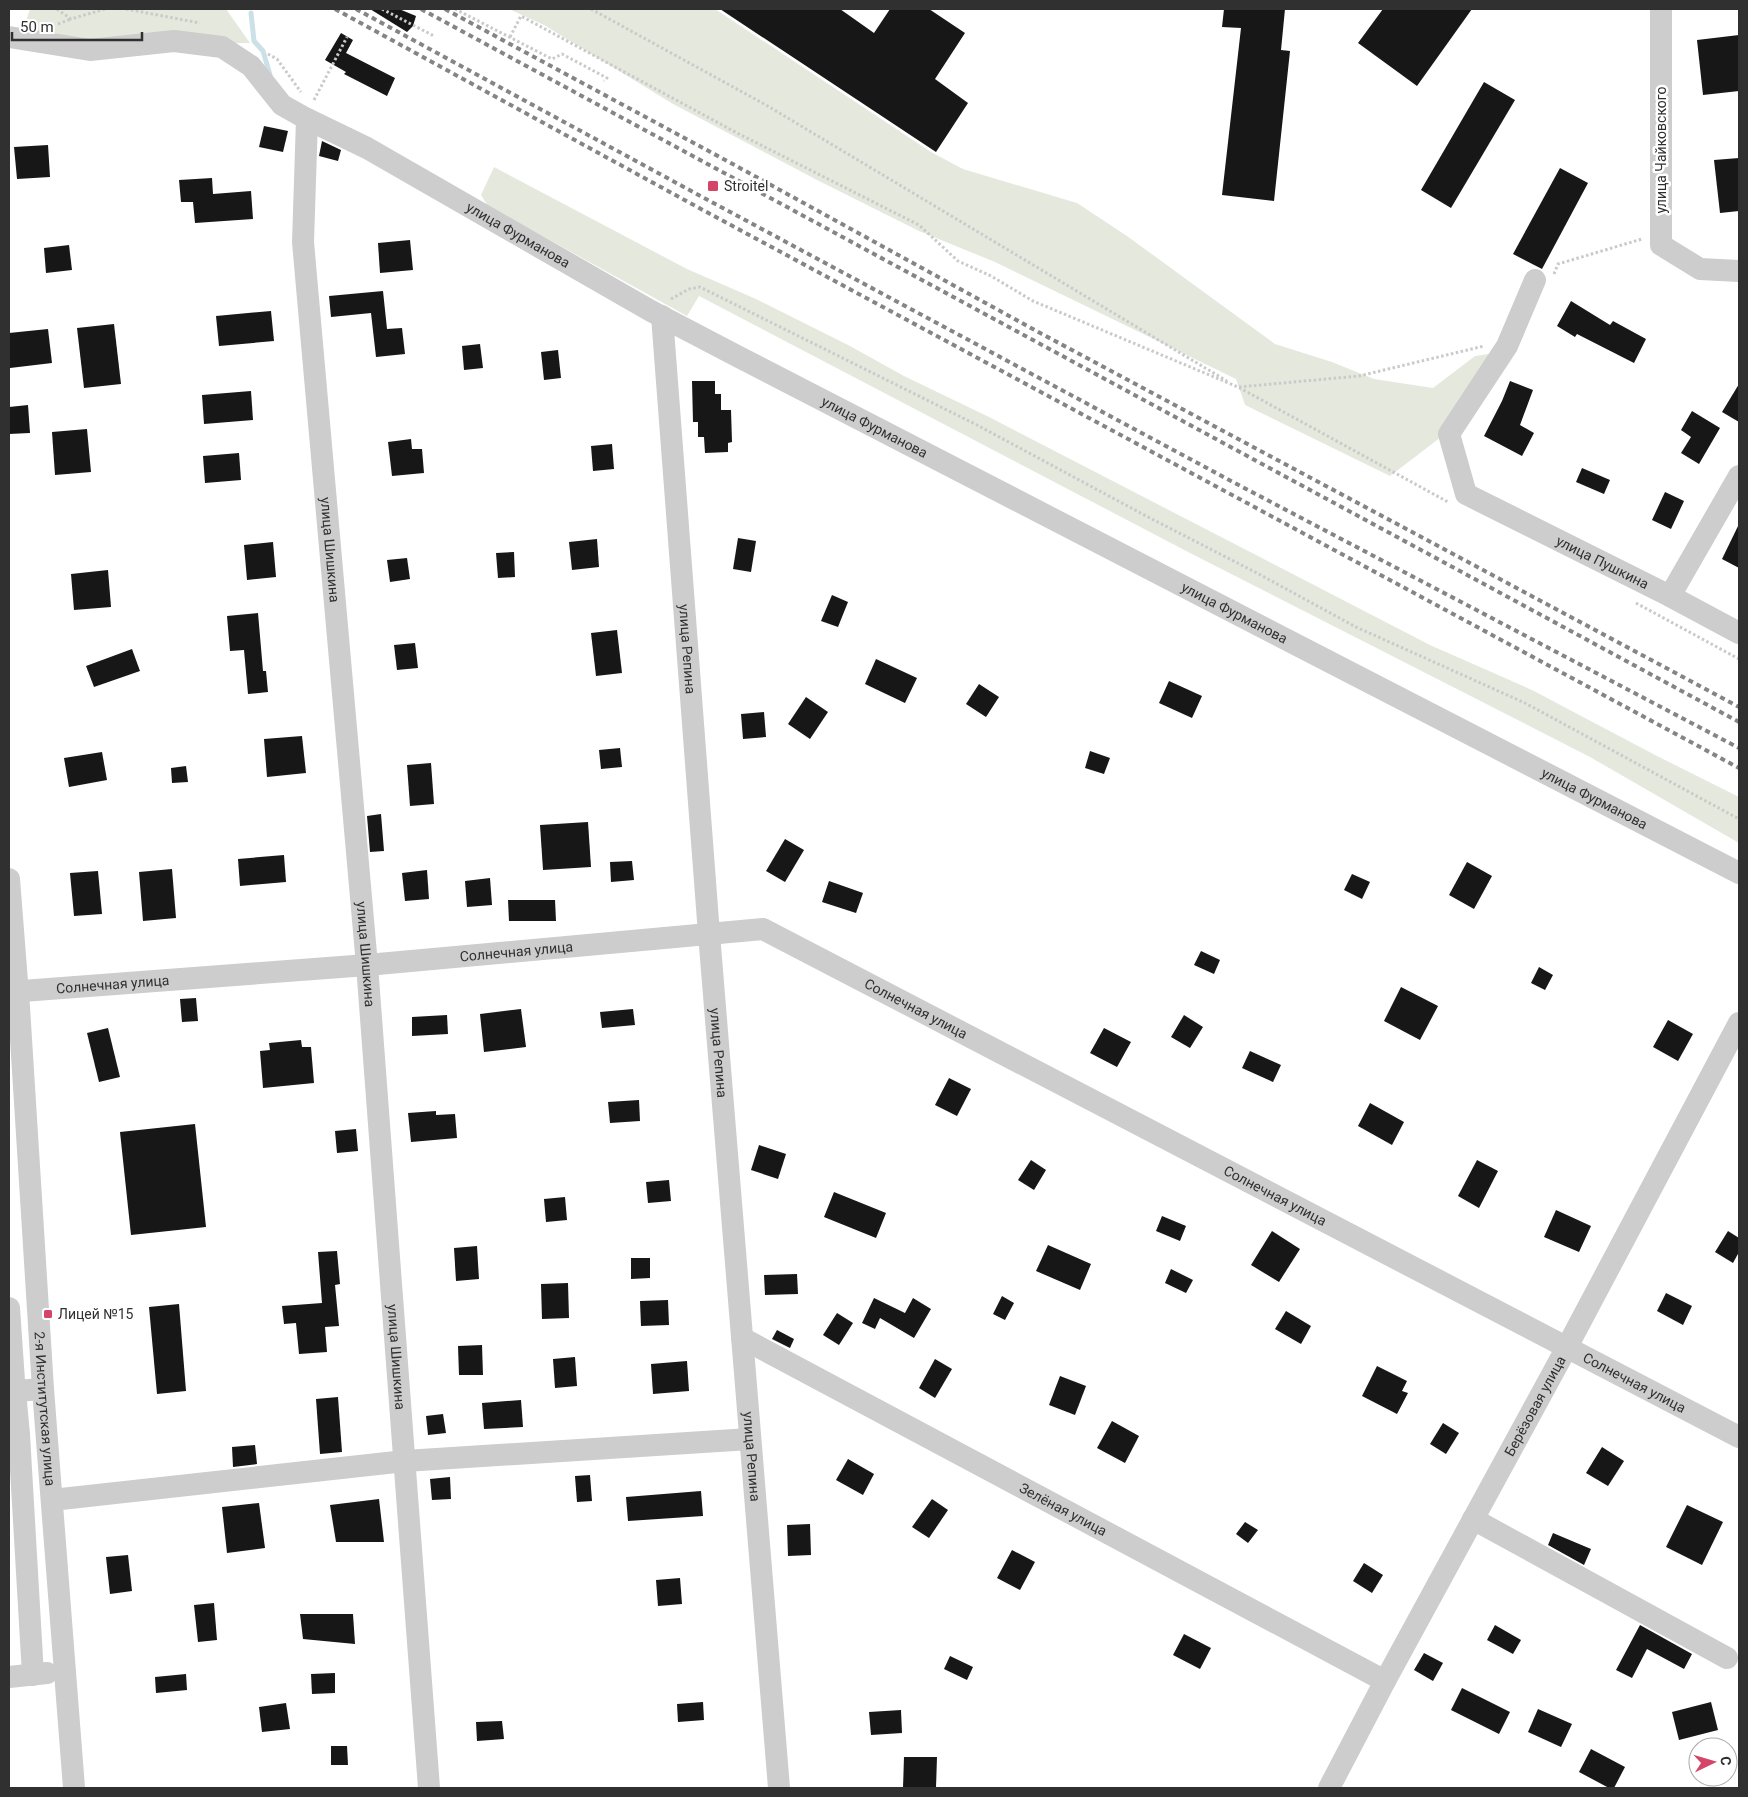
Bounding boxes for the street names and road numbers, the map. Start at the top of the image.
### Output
street label: улица Чайковского [1653,86,1669,214]
street label: улица Фурманова [463,199,573,271]
street label: улица Фурманова [819,393,930,461]
street label: улица Шишкина [318,496,343,603]
street label: улица Пушкина [1554,532,1651,592]
street label: улица Фурманова [1179,579,1290,647]
street label: улица Репина [676,604,699,695]
street label: улица Фурманова [1539,764,1650,832]
street label: улица Шишкина [353,901,378,1008]
street label: Солнечная улица [459,938,574,965]
street label: Солнечная улица [55,972,170,996]
street label: Солнечная улица [862,975,970,1042]
street label: улица Репина [707,1007,730,1098]
street label: Солнечная улица [1221,1162,1329,1229]
street label: улица Шишкина [385,1304,408,1410]
street label: 2-я Институтская улица [31,1331,59,1487]
street label: Солнечная улица [1580,1349,1688,1416]
street label: Берёзовая улица [1501,1353,1569,1459]
street label: улица Репина [740,1411,763,1502]
street label: Зелёная улица [1017,1480,1110,1539]

